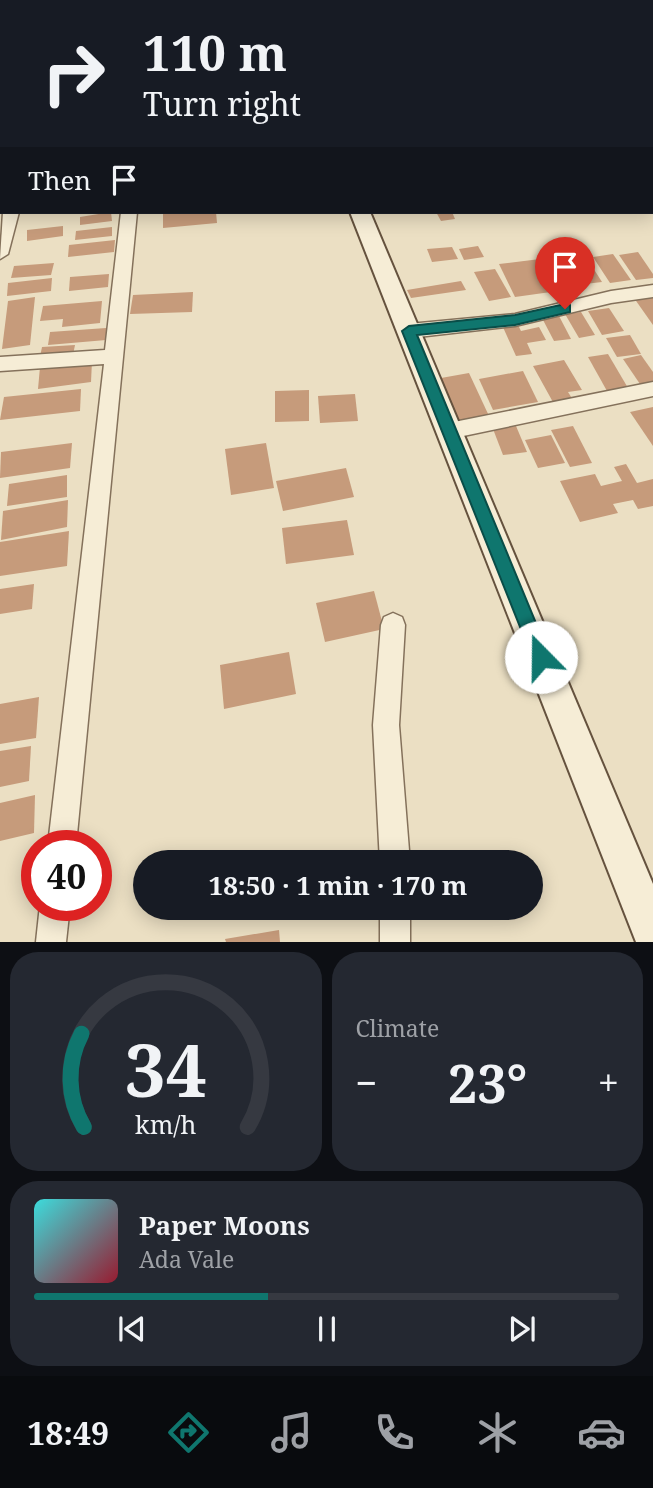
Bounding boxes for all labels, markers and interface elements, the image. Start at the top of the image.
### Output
text: 110 m [143,19,287,85]
icon: right [28,28,119,119]
text: Turn right [143,82,301,125]
icon: arrive [105,161,143,199]
text: Then [28,162,91,198]
pin [535,237,595,309]
icon: arrive [546,248,584,286]
position arrow [504,620,578,694]
speed limit sign: 40 [21,830,112,921]
text: 18:50 · 1 min · 170 m [208,867,468,903]
text: Climate [356,1012,439,1044]
text: 34 [125,1020,207,1119]
text: 23° [448,1047,527,1118]
text: − [356,1056,378,1108]
text: + [598,1056,619,1108]
text: km/h [135,1107,197,1141]
text: Paper Moons [139,1207,310,1243]
text: Ada Vale [139,1243,234,1275]
icon: previous [113,1310,151,1348]
icon: pause [308,1310,346,1348]
icon: next [503,1310,541,1348]
icon: directions [164,1408,213,1457]
icon: music [267,1408,316,1457]
icon: phone [370,1408,419,1457]
icon: climate [473,1408,522,1457]
icon: car [577,1408,626,1457]
text: 18:49 [27,1411,109,1454]

